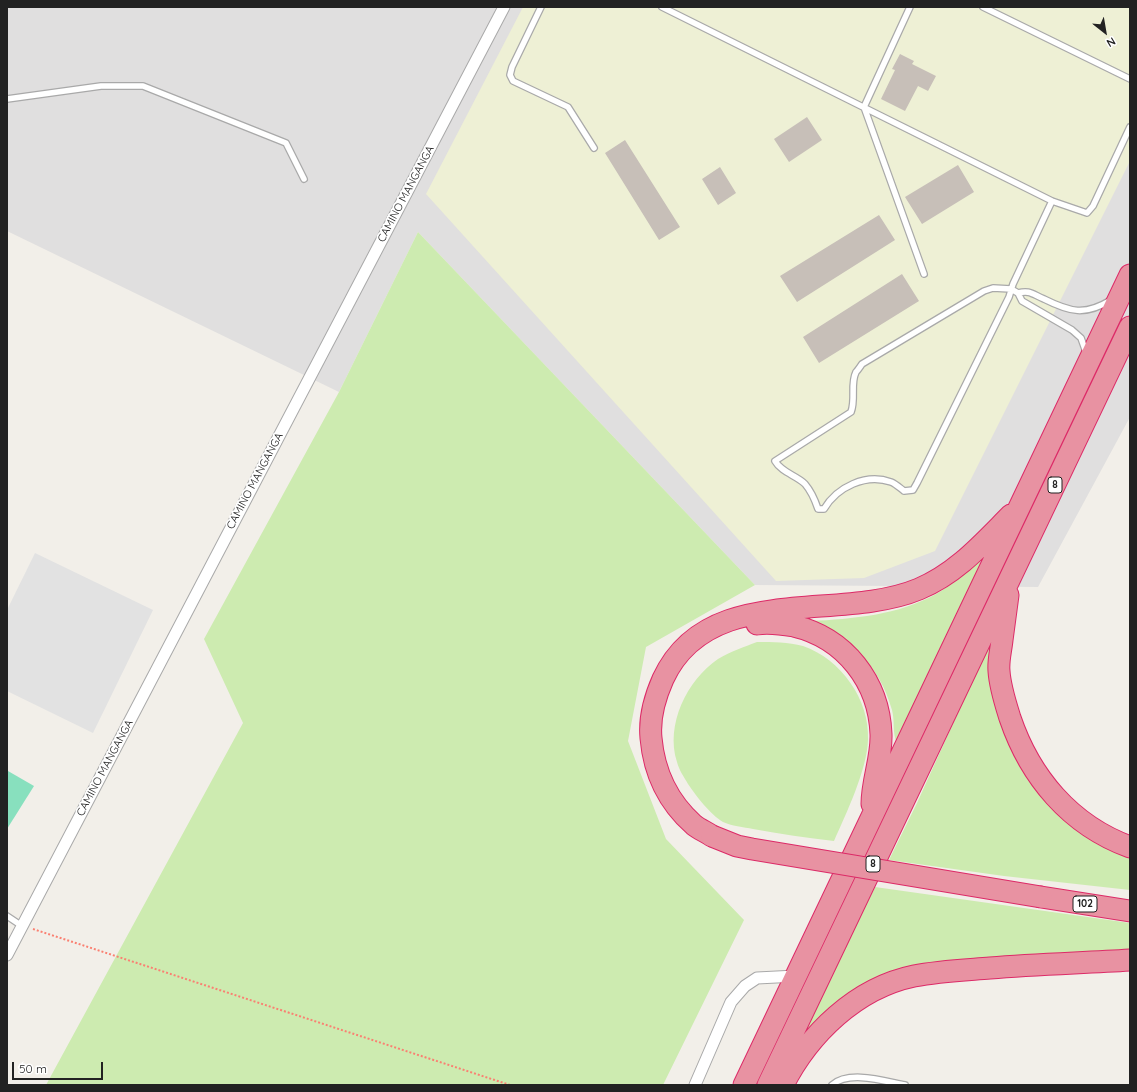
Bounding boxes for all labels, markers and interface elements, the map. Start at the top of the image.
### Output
north arrow [1085,12,1125,52]
text: N [1104,34,1118,50]
street label: CAMINO MANGANGA [375,144,437,244]
street label: CAMINO MANGANGA [224,431,286,531]
road number: 8 [1048,477,1062,493]
street label: CAMINO MANGANGA [74,718,136,818]
road number: 8 [866,856,880,872]
road number: 102 [1073,896,1097,912]
scale bar [14,1054,105,1080]
text: 50 m [19,1061,47,1076]

